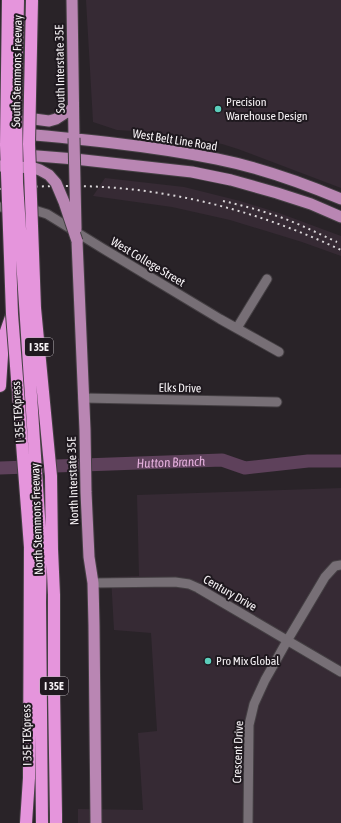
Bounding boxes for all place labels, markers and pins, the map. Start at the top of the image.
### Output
place label: Precision Warehouse Design [226,95,308,123]
marker: Precision Warehouse Design [213,104,223,114]
place label: Pro Mix Global [216,654,280,668]
marker: Pro Mix Global [203,656,213,666]

